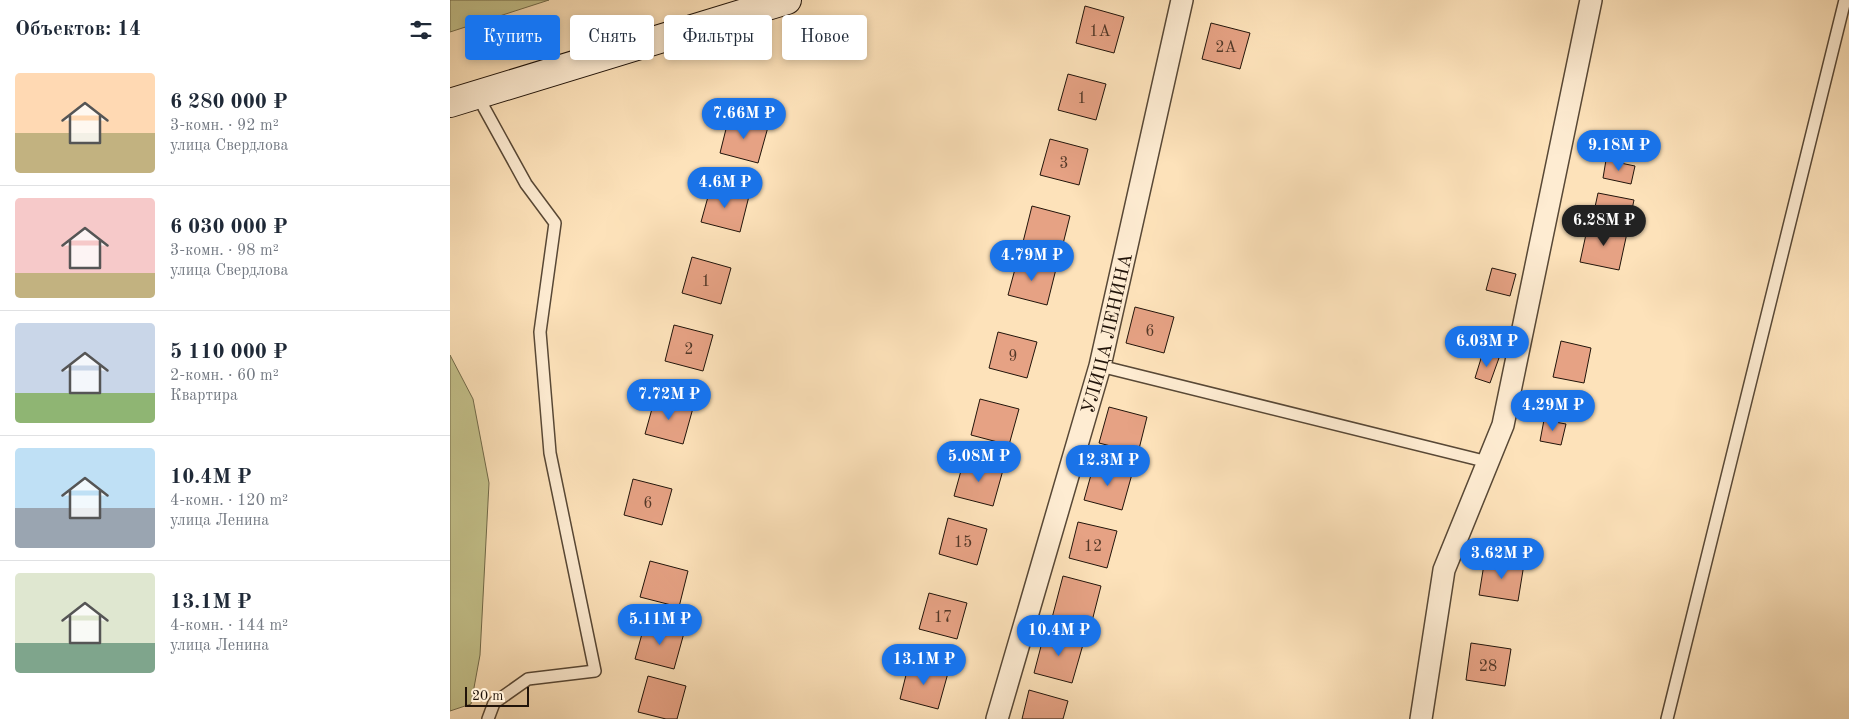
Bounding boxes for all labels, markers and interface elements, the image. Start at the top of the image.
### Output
chip: Купить [465,15,560,60]
chip: Снять [570,15,654,60]
chip: Фильтры [664,15,772,60]
chip: Новое [782,15,867,60]
icon: filters [407,16,435,44]
text: Объектов: 14 [15,19,141,40]
house number: 1А [1089,24,1111,40]
house number: 2А [1215,40,1237,56]
house number: 1 [1077,91,1087,107]
text: 6 280 000 ₽ [170,92,288,113]
icon: home [55,93,115,153]
pin: 7.66M ₽ [698,98,790,140]
text: 7.66M ₽ [713,106,775,122]
text: 3-комн. · 92 m² [170,118,279,134]
pin: 9.18M ₽ [1573,130,1665,172]
text: улица Свердлова [170,138,288,154]
text: 9.18M ₽ [1588,138,1650,154]
house number: 3 [1059,156,1069,172]
pin: 4.6M ₽ [684,166,766,209]
text: 4.6M ₽ [699,175,752,191]
pin: 6.28M ₽ [1558,204,1650,247]
text: 6.28M ₽ [1573,213,1635,229]
text: 6 030 000 ₽ [170,217,288,238]
icon: home [55,218,115,278]
pin: 4.79M ₽ [986,240,1078,282]
text: 3-комн. · 98 m² [170,243,279,259]
text: 4.79M ₽ [1001,248,1063,264]
street label: УЛИЦА ЛЕНИНА [1080,251,1137,416]
text: улица Свердлова [170,263,288,279]
house number: 1 [701,274,711,290]
house number: 6 [1145,324,1155,340]
pin: 6.03M ₽ [1441,326,1533,368]
text: 6.03M ₽ [1456,334,1518,350]
text: 5 110 000 ₽ [170,342,288,363]
house number: 2 [684,342,694,358]
icon: home [55,343,115,403]
house number: 9 [1008,349,1018,365]
text: 2-комн. · 60 m² [170,368,279,384]
pin: 7.72M ₽ [623,378,715,421]
text: 7.72M ₽ [638,387,700,403]
text: Квартира [170,388,238,404]
pin: 4.29M ₽ [1507,390,1599,432]
text: 4.29M ₽ [1522,398,1584,414]
pin: 5.08M ₽ [933,440,1025,483]
pin: 12.3M ₽ [1062,444,1154,487]
text: 5.08M ₽ [948,449,1010,465]
text: 12.3M ₽ [1077,453,1139,469]
text: 10.4M ₽ [170,467,252,488]
icon: home [55,468,115,528]
text: 4-комн. · 120 m² [170,493,288,509]
house number: 6 [643,496,653,512]
text: улица Ленина [170,513,269,529]
house number: 15 [954,535,972,551]
pin: 3.62M ₽ [1456,538,1548,580]
house number: 12 [1084,539,1102,555]
text: 3.62M ₽ [1471,546,1533,562]
text: 13.1M ₽ [170,592,252,613]
icon: home [55,593,115,653]
pin: 5.11M ₽ [614,604,706,646]
house number: 17 [934,610,952,626]
text: 5.11M ₽ [629,612,691,628]
pin: 10.4M ₽ [1013,614,1105,657]
text: 4-комн. · 144 m² [170,618,288,634]
text: 10.4M ₽ [1028,623,1090,639]
text: улица Ленина [170,638,269,654]
pin: 13.1M ₽ [878,644,970,686]
text: 13.1M ₽ [893,652,955,668]
house number: 28 [1479,659,1497,675]
scale bar [465,684,529,707]
text: 20 m [472,689,503,703]

